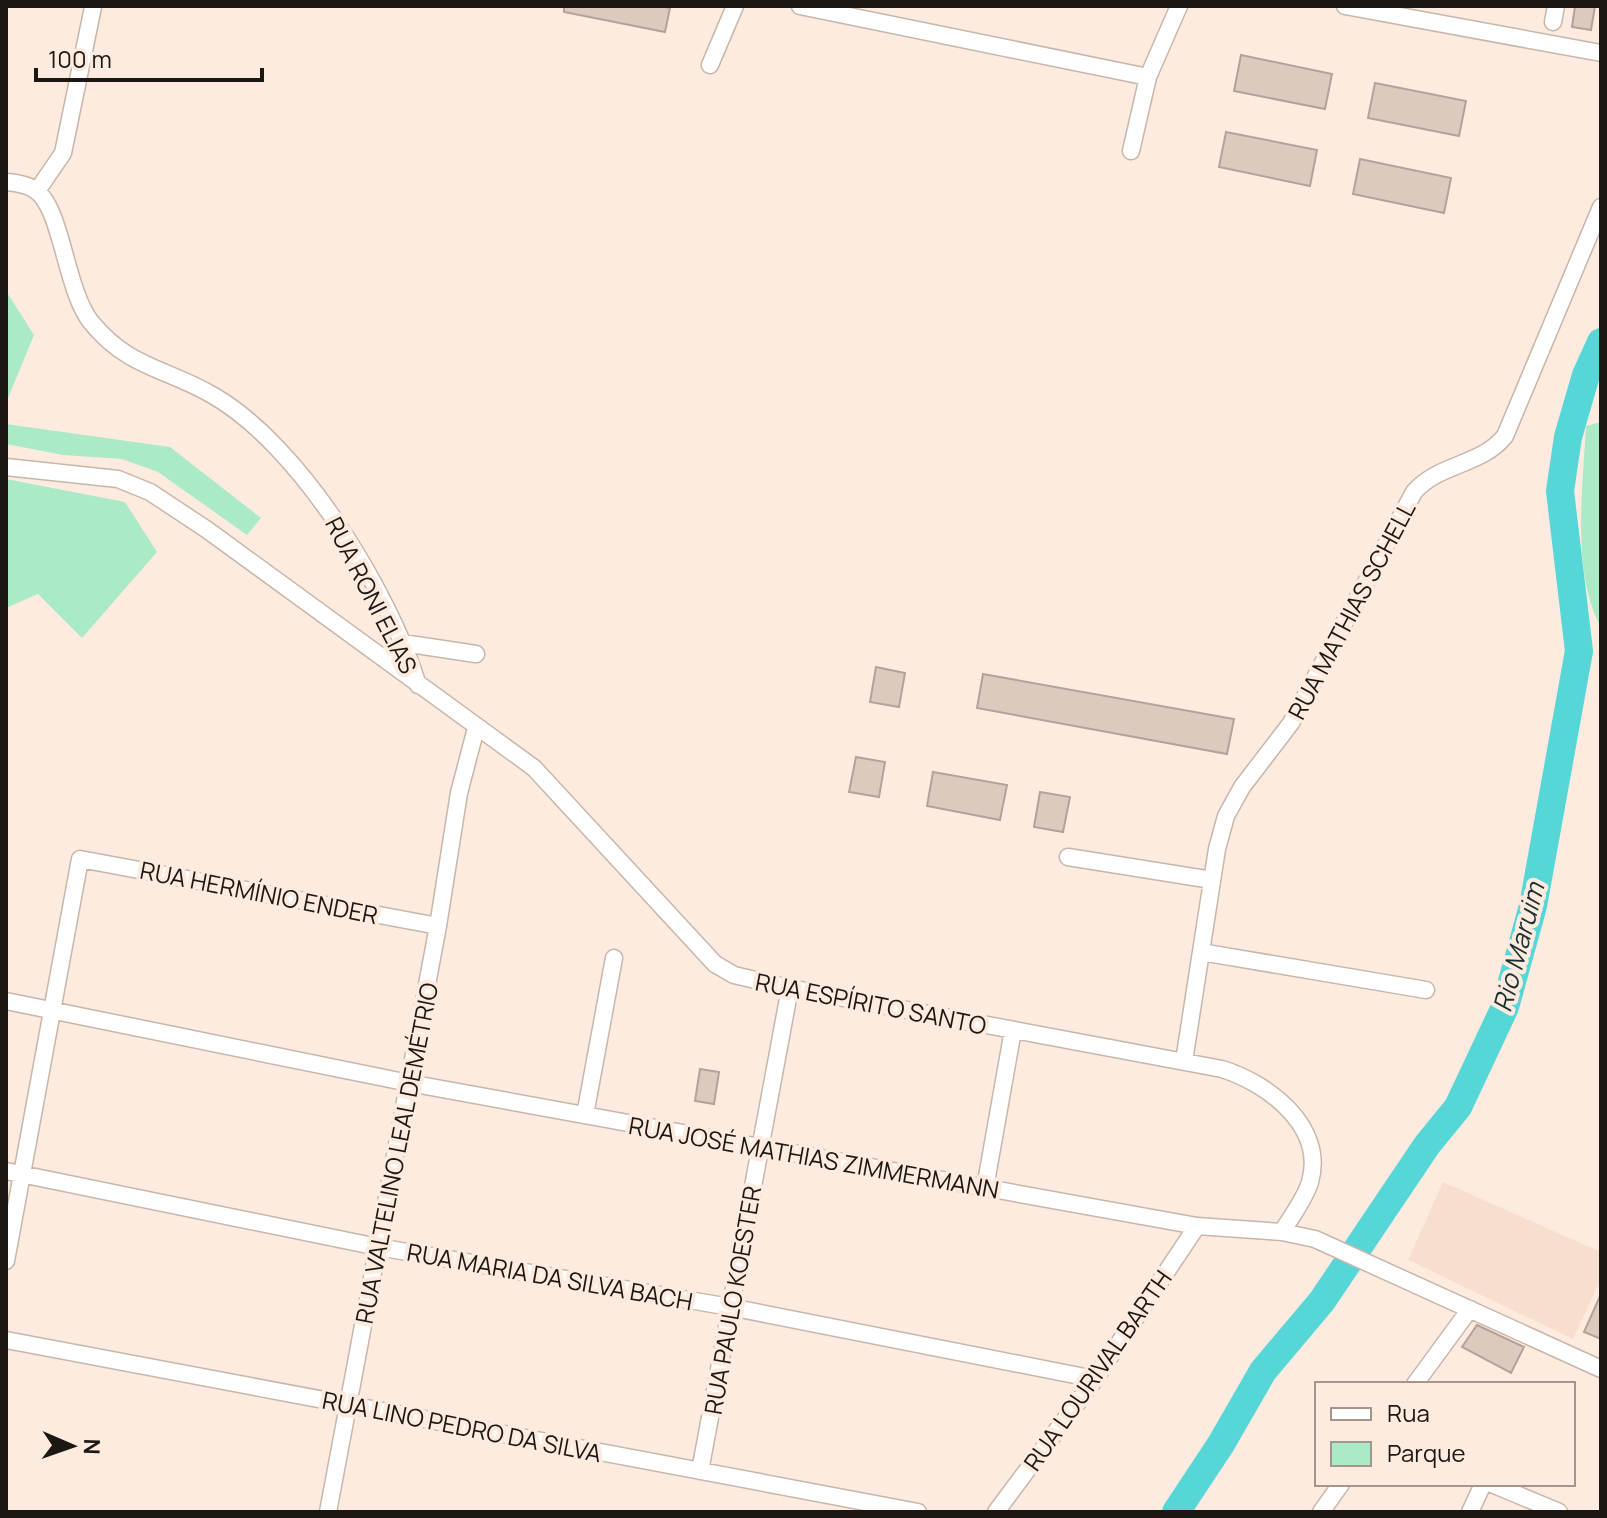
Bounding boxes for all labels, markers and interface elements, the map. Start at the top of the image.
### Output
scale bar [36,32,262,82]
text: 100 m [48,42,112,75]
street label: RUA MATHIAS SCHELL [1280,495,1422,725]
street label: RUA RONI ELIAS [318,511,426,679]
street label: RUA HERMÍNIO ENDER [137,853,381,931]
water label: Rio Maruim [1483,877,1553,1016]
street label: RUA ESPÍRITO SANTO [753,964,989,1042]
street label: RUA VALTELINO LEAL DEMÉTRIO [347,980,445,1326]
street label: RUA JOSÉ MATHIAS ZIMMERMANN [626,1108,1002,1206]
street label: RUA PAULO KOESTER [696,1183,768,1417]
street label: RUA MARIA DA SILVA BACH [405,1235,695,1317]
street label: RUA LOURIVAL BARTH [1015,1263,1179,1477]
legend [1315,1382,1575,1486]
street label: RUA LINO PEDRO DA SILVA [320,1383,604,1469]
text: Rua [1387,1396,1430,1429]
north arrow [32,1406,112,1486]
text: Parque [1387,1436,1465,1469]
text: N [77,1438,107,1455]

